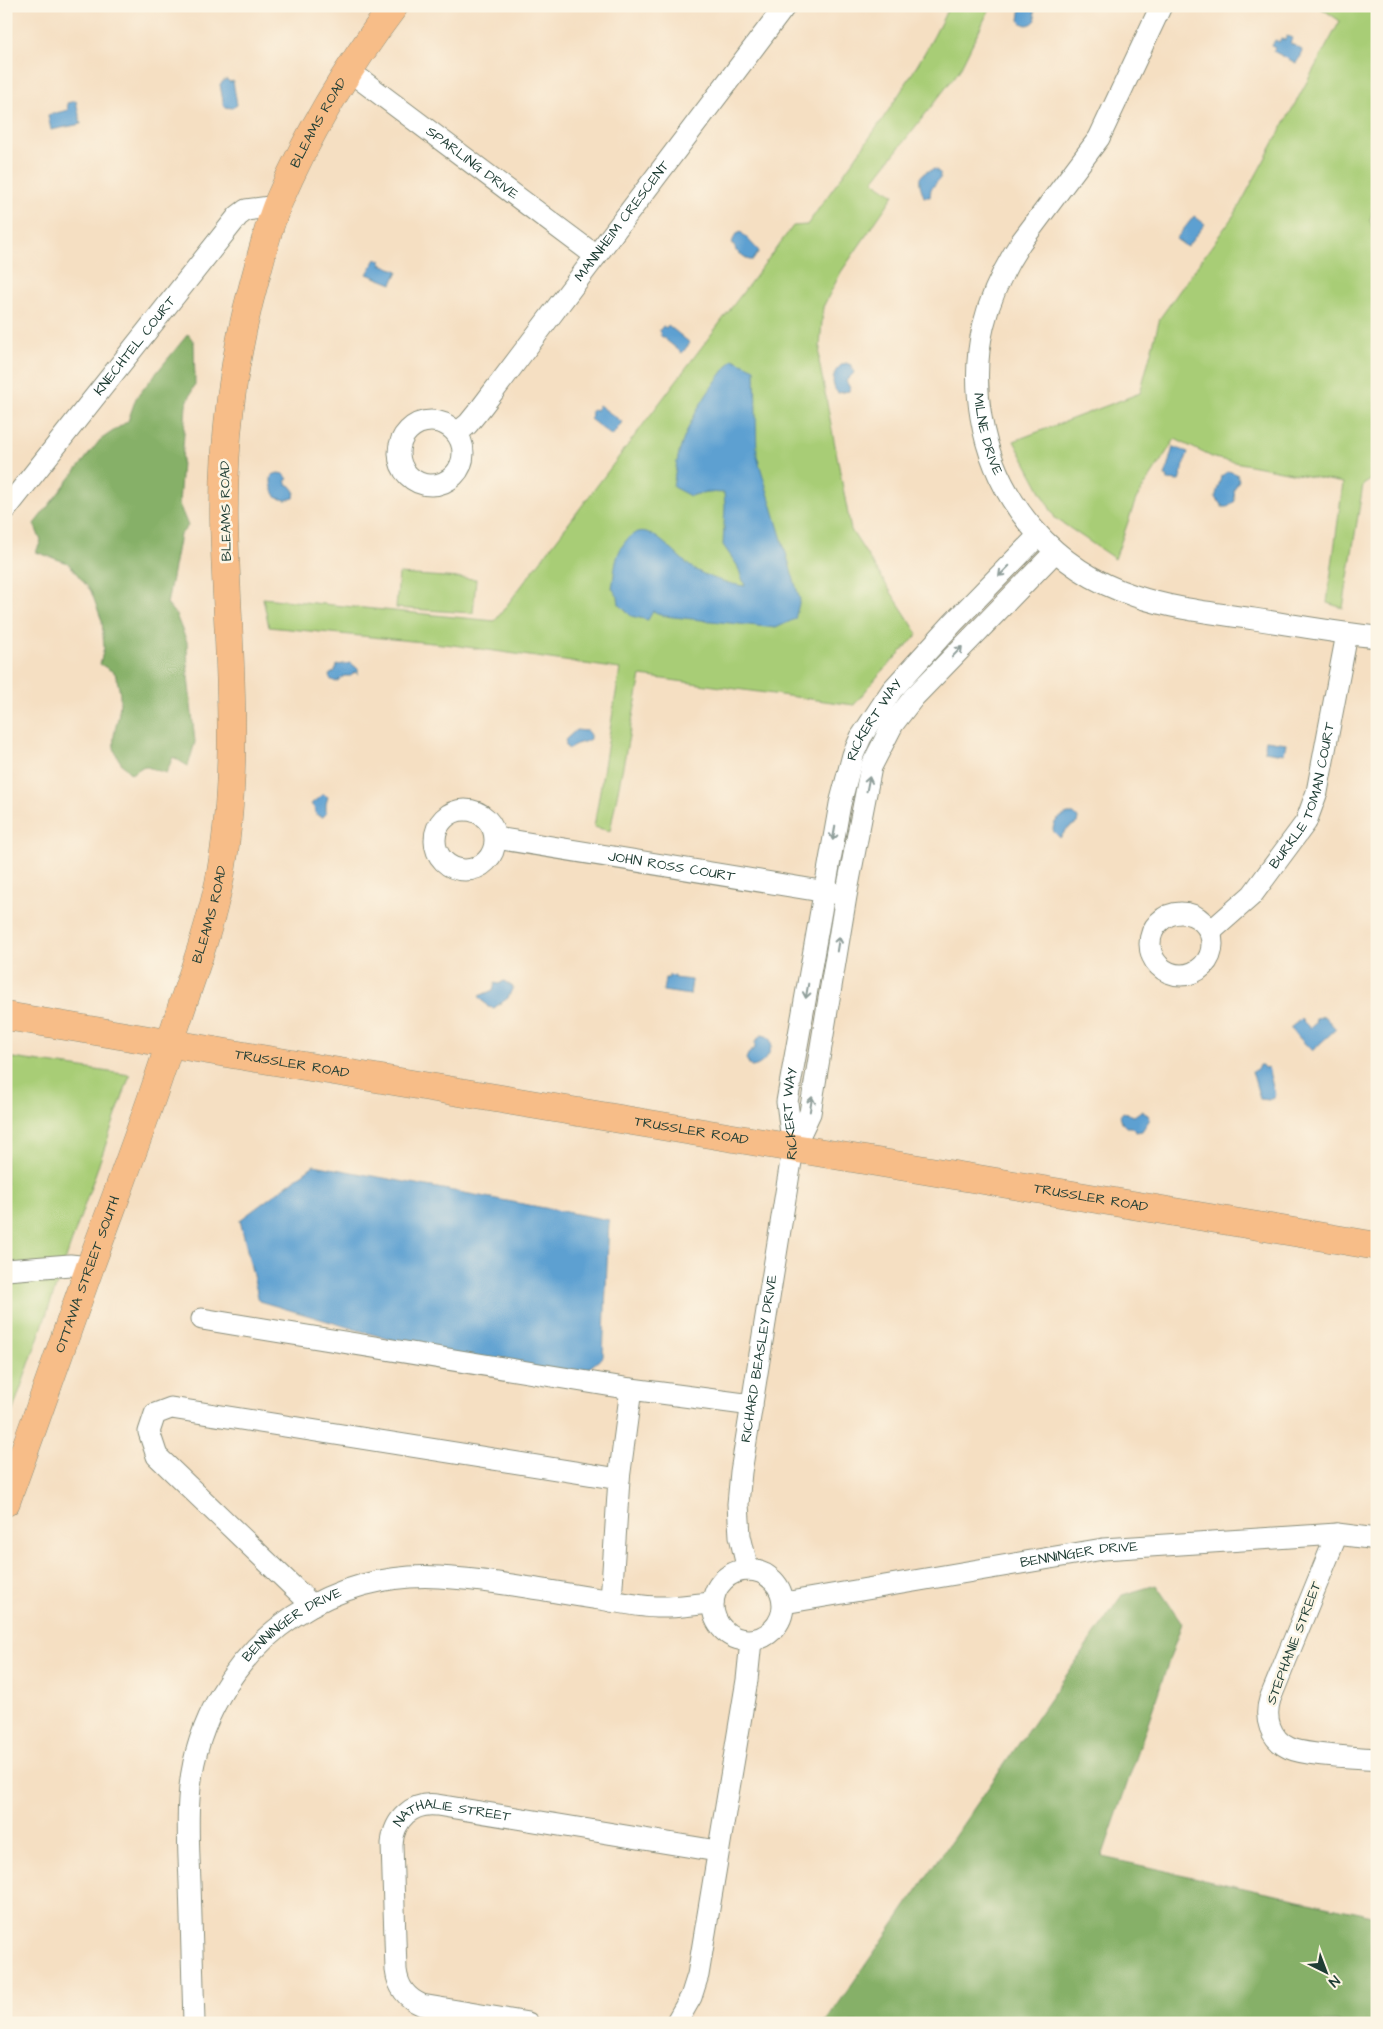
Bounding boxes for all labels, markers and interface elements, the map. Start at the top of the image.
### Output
street label: BLEAMS ROAD [286,74,352,171]
street label: SPARLING DRIVE [422,122,523,205]
street label: MANNHEIM CRESCENT [570,156,675,286]
street label: KNECHTEL COURT [89,292,181,400]
street label: MILNE DRIVE [968,392,1008,479]
street label: BLEAMS ROAD [215,461,237,561]
one-way arrow [998,565,1010,577]
one-way arrow [951,646,964,658]
street label: RICKERT WAY [842,675,907,763]
street label: BURKLE TOMAN COURT [1265,720,1340,873]
one-way arrow [863,777,873,793]
one-way arrow [829,825,839,841]
street label: JOHN ROSS COURT [607,846,737,887]
street label: BLEAMS ROAD [187,864,232,966]
one-way arrow [833,936,843,952]
one-way arrow [801,982,811,998]
street label: TRUSSLER ROAD [233,1045,351,1083]
street label: RICKERT WAY [777,1066,803,1161]
one-way arrow [807,1097,817,1113]
street label: TRUSSLER ROAD [633,1112,750,1150]
street label: TRUSSLER ROAD [1032,1179,1150,1217]
street label: OTTAWA STREET SOUTH [50,1192,126,1356]
street label: RICHARD BEASLEY DRIVE [736,1273,783,1444]
street label: BENNINGER DRIVE [1019,1537,1139,1573]
street label: STEPHANIE STREET [1261,1578,1327,1707]
street label: BENNINGER DRIVE [238,1582,345,1666]
street label: NATHALIE STREET [388,1794,513,1831]
north arrow [1300,1946,1350,1996]
text: N [1324,1971,1344,1991]

